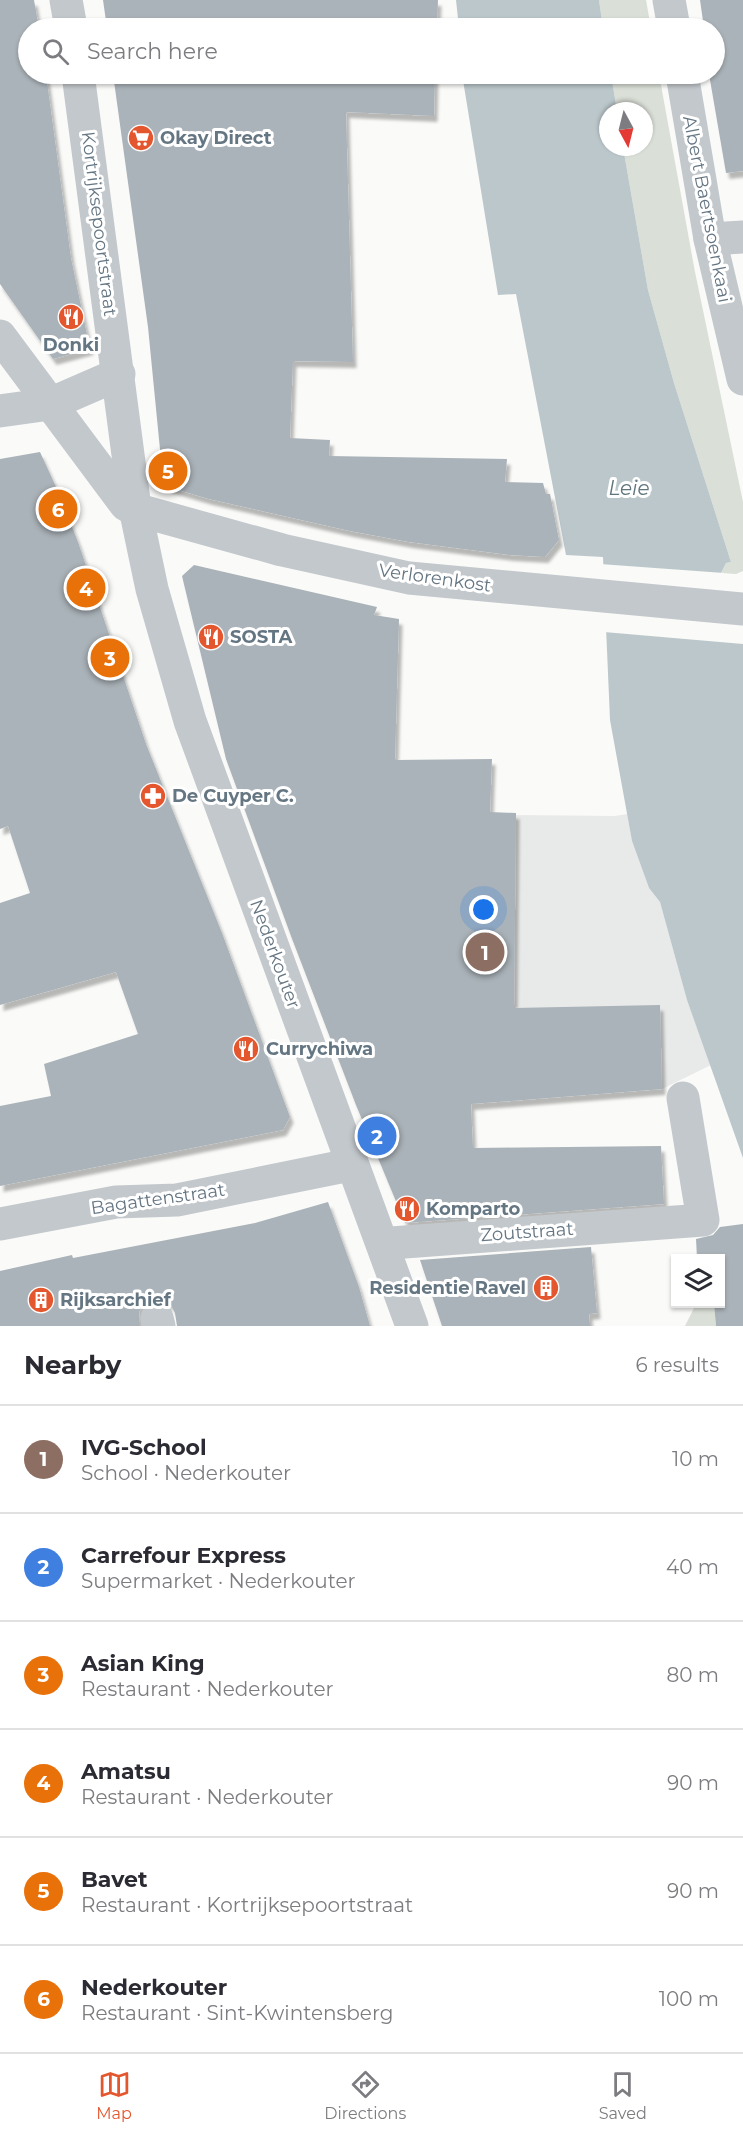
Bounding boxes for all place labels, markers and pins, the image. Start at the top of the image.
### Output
supermarket icon: Okay Direct [126,123,156,153]
place label: Okay Direct [160,127,272,149]
restaurant icon: Donki [56,302,86,332]
place label: Donki [43,334,99,356]
pin: 5 [148,448,188,494]
pin: 6 [38,486,78,532]
pin: 4 [66,566,106,610]
restaurant icon: SOSTA [196,622,226,652]
place label: SOSTA [230,626,292,648]
pin: 3 [90,636,130,680]
pharmacy icon: De Cuyper C. [138,781,168,811]
place label: De Cuyper C. [172,785,294,807]
pin: 1 [466,930,504,974]
restaurant icon: Currychiwa [231,1034,261,1064]
place label: Currychiwa [266,1038,373,1060]
pin: 2 [358,1114,397,1158]
restaurant icon: Komparto [392,1194,422,1224]
place label: Komparto [426,1198,521,1220]
building icon: Residentie Ravel [531,1273,561,1303]
place label: Residentie Ravel [369,1277,526,1299]
building icon: Rijksarchief [26,1285,56,1315]
place label: Rijksarchief [60,1289,172,1311]

